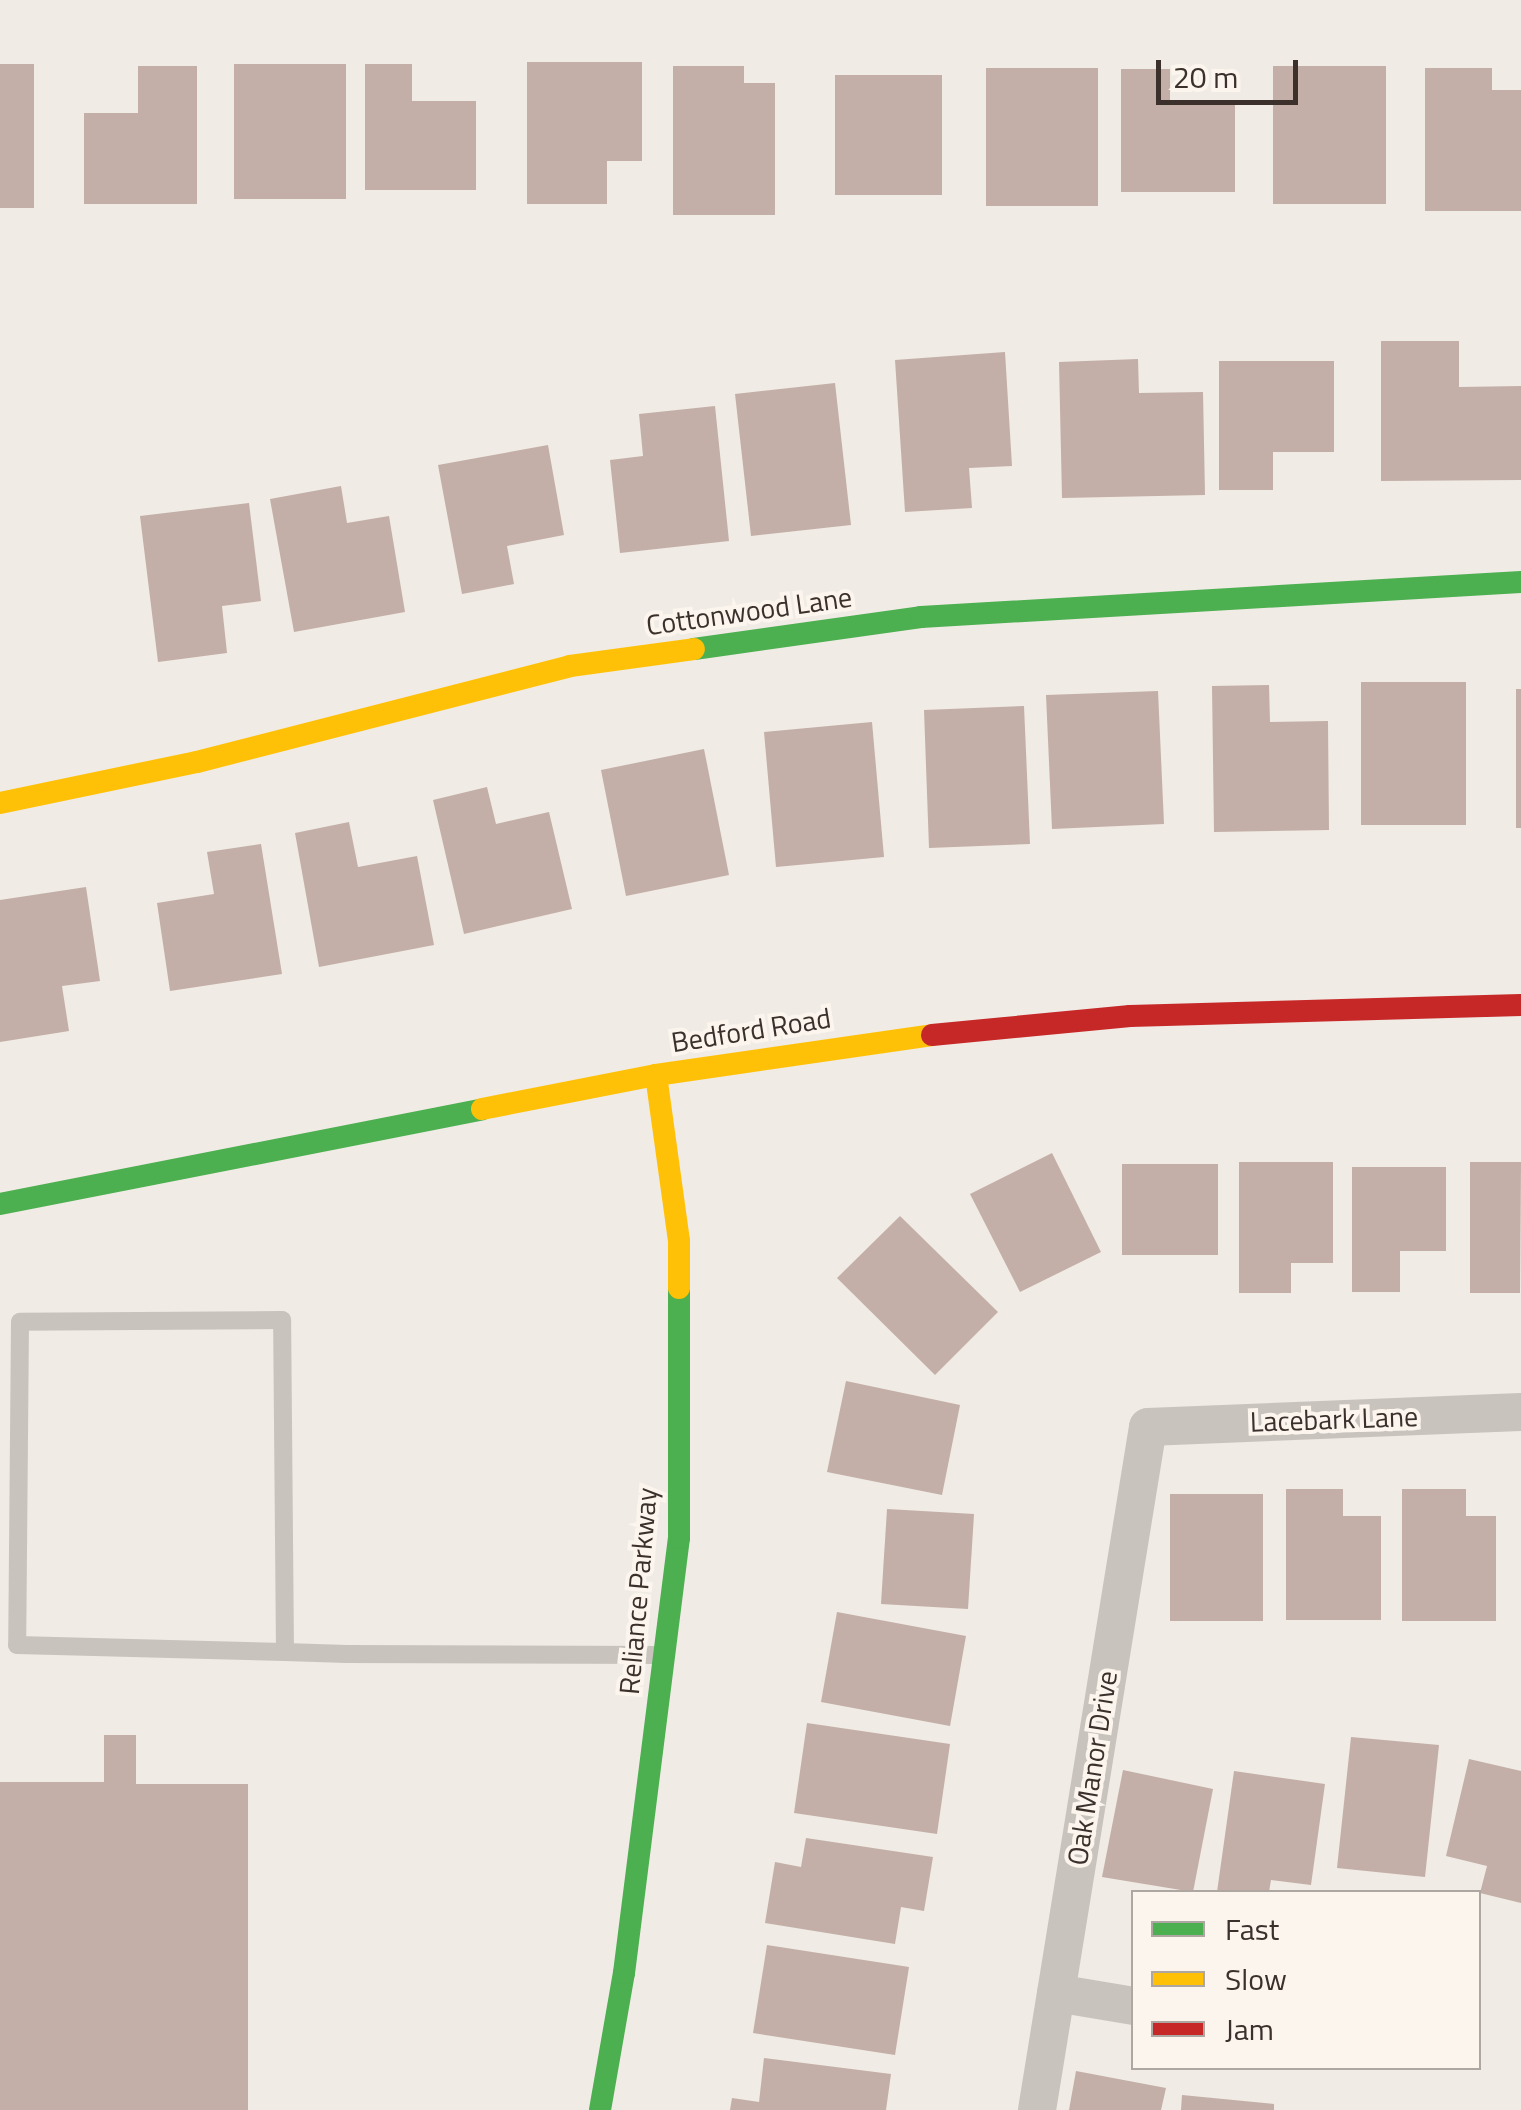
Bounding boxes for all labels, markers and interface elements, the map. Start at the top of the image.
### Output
scale bar [1161,40,1304,102]
text: 20 m [1173,54,1238,100]
street label: Cottonwood Lane [644,580,854,642]
street label: Bedford Road [669,1001,833,1059]
street label: Lacebark Lane [1249,1399,1419,1439]
street label: Reliance Parkway [612,1486,664,1696]
street label: Oak Manor Drive [1060,1668,1124,1868]
legend [1131,1890,1481,2070]
text: Fast [1225,1906,1279,1952]
text: Slow [1225,1956,1287,2002]
text: Jam [1225,2006,1274,2052]

